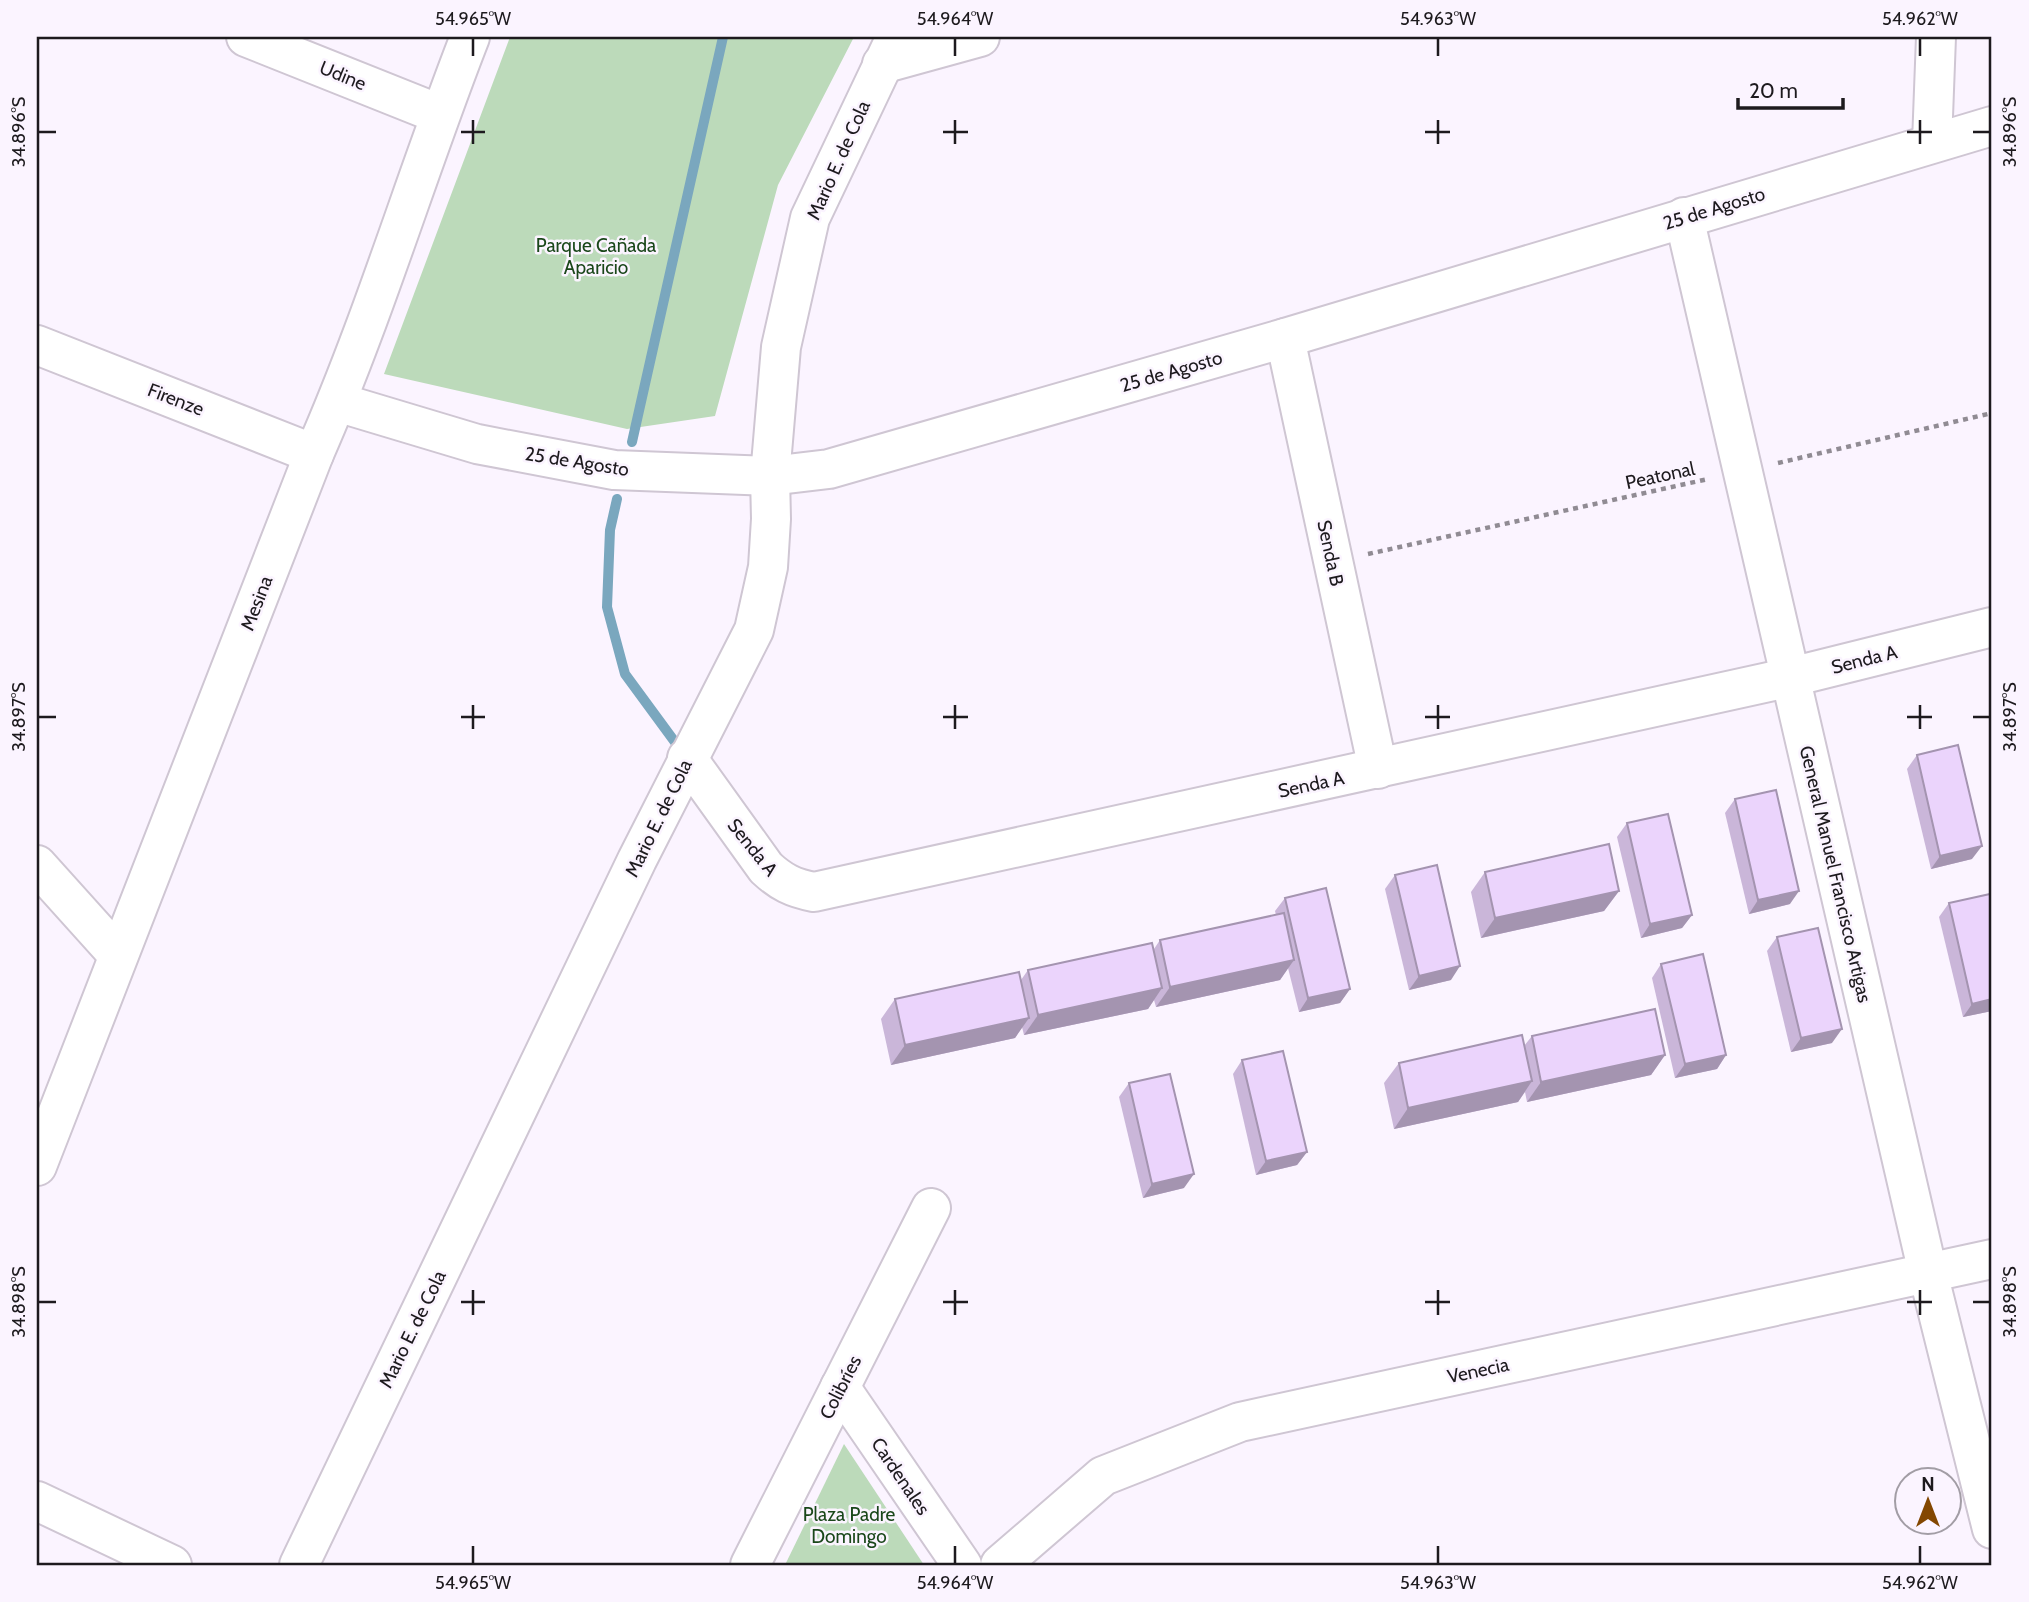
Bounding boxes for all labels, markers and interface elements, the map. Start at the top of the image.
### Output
text: 54.965°W [435,8,511,30]
text: 54.964°W [917,8,993,30]
text: 54.963°W [1400,8,1476,30]
text: 54.962°W [1882,8,1958,30]
street label: Udine [316,56,370,95]
scale bar [1738,66,1843,110]
text: 20 m [1749,78,1798,103]
text: 34.896°S [8,97,30,167]
street label: Mario E. de Cola [802,97,875,223]
text: 34.896°S [1999,97,2021,167]
street label: 25 de Agosto [1660,182,1768,235]
park label: Parque Cañada Aparicio [536,234,656,279]
street label: 25 de Agosto [1117,346,1225,397]
street label: Firenze [144,378,207,421]
street label: 25 de Agosto [523,442,631,481]
street label: Peatonal [1623,457,1697,494]
street label: Senda B [1312,518,1349,588]
street label: Mesina [236,573,277,634]
street label: Senda A [1829,640,1900,679]
text: 34.897°S [8,682,30,752]
text: 34.897°S [1999,682,2021,752]
street label: General Manuel Francisco Artigas [1795,743,1876,1005]
street label: Mario E. de Cola [620,756,697,881]
street label: Senda A [1276,766,1347,803]
street label: Senda A [723,814,783,881]
text: 34.898°S [8,1266,30,1338]
text: 34.898°S [1999,1266,2021,1338]
street label: Mario E. de Cola [374,1267,451,1392]
street label: Colibríes [815,1351,866,1423]
street label: Venecia [1445,1353,1511,1388]
street label: Cardenales [866,1433,935,1520]
north arrow [1892,1466,1962,1536]
text: N [1921,1473,1935,1496]
park label: Plaza Padre Domingo [803,1503,896,1548]
text: 54.965°W [435,1572,511,1594]
text: 54.964°W [917,1572,993,1594]
text: 54.963°W [1400,1572,1476,1594]
text: 54.962°W [1882,1572,1958,1594]

